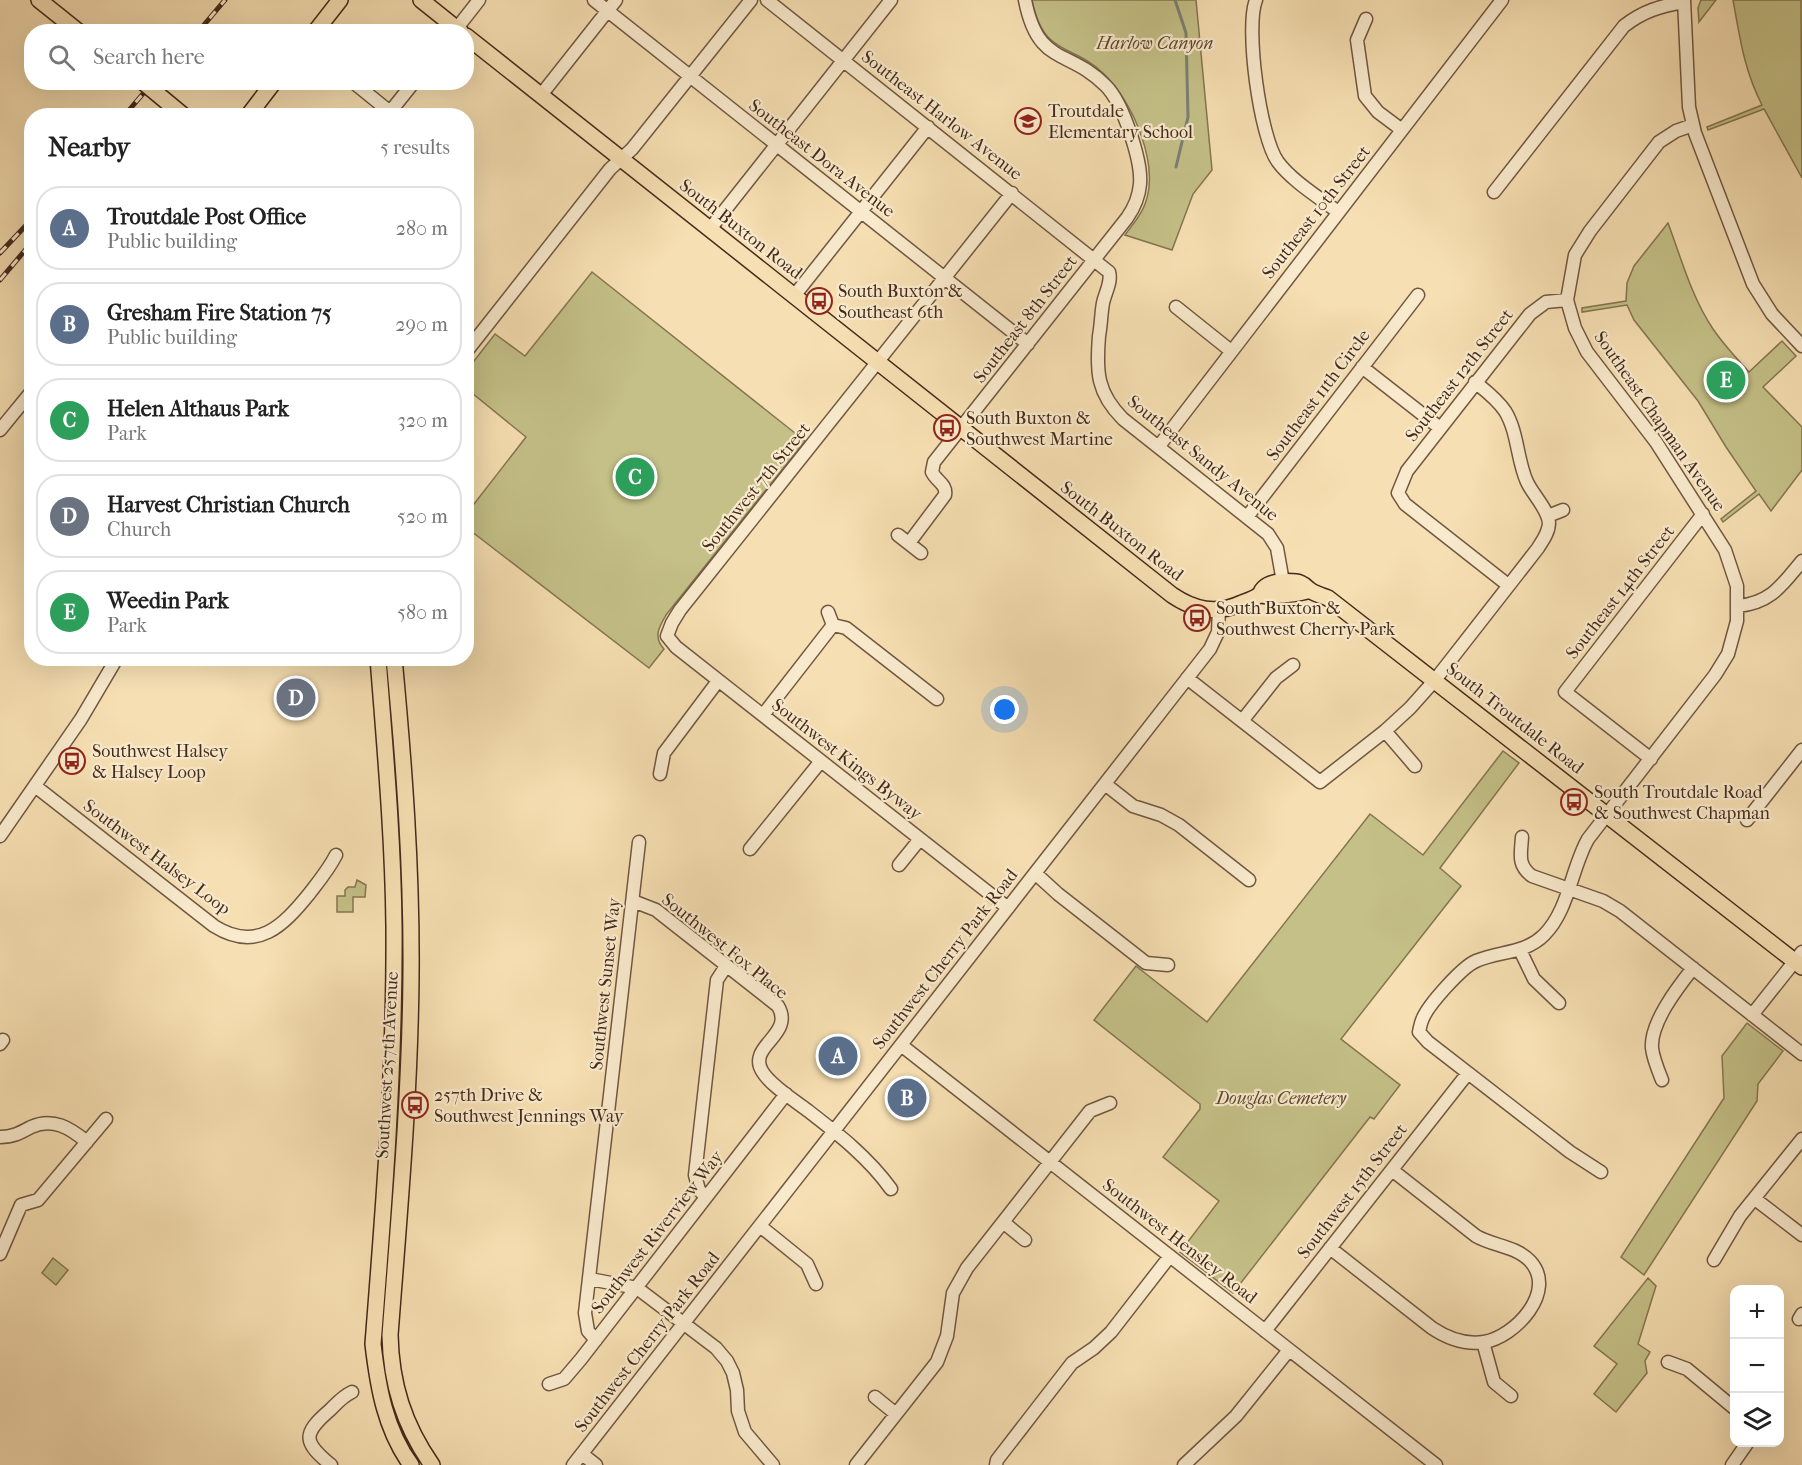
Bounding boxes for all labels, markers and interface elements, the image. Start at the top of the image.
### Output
search box [24,24,474,90]
park label: Harlow Canyon [1096,33,1213,54]
icon: search [45,41,78,74]
text: Search here [93,44,205,70]
street label: Southeast Harlow Avenue [857,46,1026,185]
street label: Southeast Dora Avenue [744,95,899,222]
place label: Troutdale Elementary School [1048,101,1193,143]
school or university icon: Troutdale Elementary School [1013,106,1043,136]
text: Nearby [48,132,130,163]
text: 5 results [380,136,450,159]
street label: Southeast 10th Street [1258,141,1375,283]
street label: South Buxton Road [675,175,806,284]
text: Troutdale Post Office [107,204,306,230]
text: A [63,217,76,240]
text: 280 m [396,217,448,240]
text: Public building [107,230,237,253]
street label: Southeast 8th Street [969,251,1082,387]
place label: South Buxton & Southeast 6th [838,281,963,323]
bus stop icon: South Buxton & Southeast 6th [804,286,834,316]
text: Gresham Fire Station 75 [107,300,332,326]
street label: Southeast 12th Street [1401,304,1518,446]
text: B [63,313,76,336]
text: 290 m [395,313,448,336]
text: Public building [107,326,237,349]
street label: Southeast 11th Circle [1262,326,1375,465]
street label: Southeast Chapman Avenue [1589,327,1730,515]
pin: E [1706,358,1746,403]
street label: Southeast Sandy Avenue [1123,391,1282,526]
text: Helen Althaus Park [107,396,289,422]
place label: South Buxton & Southwest Martine [966,408,1113,450]
text: C [63,409,76,432]
text: 320 m [398,409,448,432]
bus stop icon: South Buxton & Southwest Martine [932,413,962,443]
street label: Southwest 7th Street [698,418,815,556]
text: Park [107,422,147,445]
pin: C [616,454,654,500]
street label: South Buxton Road [1056,477,1187,586]
text: Harvest Christian Church [107,492,350,518]
text: D [62,505,77,528]
text: 520 m [397,505,448,528]
text: Church [107,518,171,541]
street label: Southeast 14th Street [1562,521,1679,663]
text: Weedin Park [107,588,229,614]
place label: South Buxton & Southwest Cherry Park [1216,598,1396,640]
text: E [63,601,76,624]
text: 580 m [397,601,448,624]
bus stop icon: South Buxton & Southwest Cherry Park [1182,603,1212,633]
text: Park [107,614,147,637]
street label: South Troutdale Road [1442,658,1588,779]
pin: D [276,676,316,720]
street label: Southwest Kings Byway [768,694,927,825]
your location [990,695,1019,724]
place label: Southwest Halsey & Halsey Loop [92,741,229,783]
bus stop icon: Southwest Halsey & Halsey Loop [57,746,87,776]
place label: South Troutdale Road & Southwest Chapman [1594,782,1771,824]
bus stop icon: South Troutdale Road & Southwest Chapman [1559,787,1589,817]
street label: Southwest Halsey Loop [79,795,235,920]
street label: Southwest Cherry Park Road [868,865,1022,1054]
street label: Southwest Fox Place [657,889,792,1004]
street label: Southwest Sunset Way [586,895,625,1071]
street label: Southwest 257th Avenue [372,971,403,1159]
pin: A [818,1034,858,1078]
pin: B [888,1076,926,1120]
place label: 257th Drive & Southwest Jennings Way [434,1085,625,1127]
park label: Douglas Cemetery [1215,1088,1347,1109]
bus stop icon: 257th Drive & Southwest Jennings Way [400,1090,430,1120]
street label: Southwest 15th Street [1293,1119,1412,1263]
street label: Southwest Riverview Way [587,1146,728,1318]
street label: Southwest Hensley Road [1098,1175,1261,1308]
street label: Southwest Cherry Park Road [570,1248,724,1437]
map controls [1730,1285,1784,1447]
button: + [1730,1285,1784,1339]
button: − [1730,1339,1784,1393]
button: layers [1730,1393,1784,1447]

